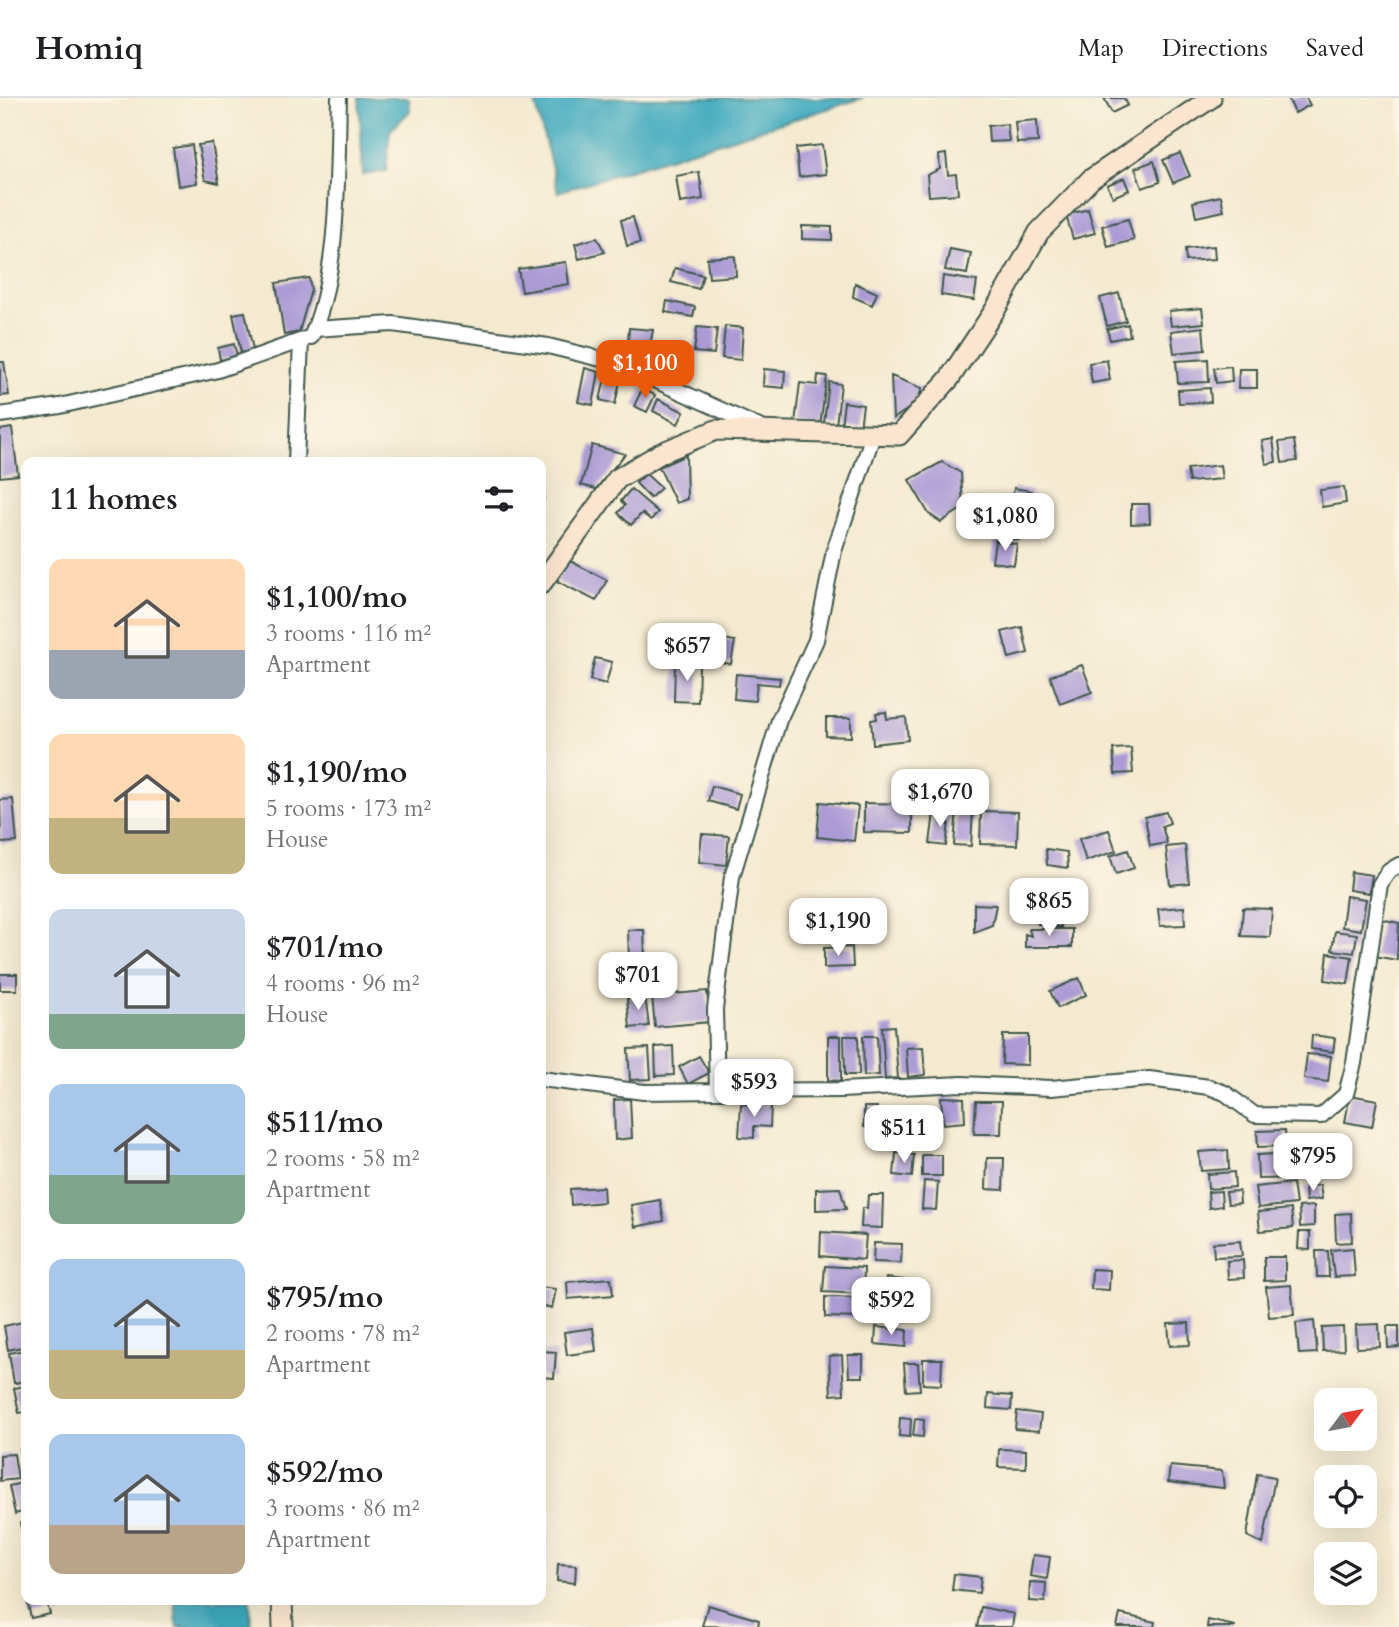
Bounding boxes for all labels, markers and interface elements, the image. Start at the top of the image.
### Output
text: Homiq [35,26,143,71]
text: Map [1078,32,1124,65]
text: Directions [1162,32,1268,65]
text: Saved [1306,32,1364,65]
pin: $1,100 [588,341,702,400]
text: $1,100 [612,347,678,378]
text: 11 homes [49,479,178,520]
icon: filters [480,480,518,518]
pin: $1,080 [948,494,1062,553]
text: $1,080 [972,500,1038,531]
text: $1,100/mo [266,577,407,618]
icon: home [105,587,189,671]
text: 3 rooms · 116 m² [266,618,431,649]
pin: $657 [646,624,728,683]
text: $657 [663,630,711,661]
text: Apartment [266,649,370,680]
text: $1,190/mo [266,752,407,793]
icon: home [105,762,189,846]
pin: $1,670 [883,770,997,829]
text: $1,670 [907,776,973,807]
text: 5 rooms · 173 m² [266,793,431,824]
text: House [266,824,328,855]
pin: $865 [1008,878,1090,938]
text: $865 [1025,885,1073,916]
pin: $1,190 [781,898,895,958]
text: $1,190 [805,905,871,936]
text: $701/mo [266,927,383,968]
icon: home [105,937,189,1021]
pin: $701 [597,953,679,1012]
text: $701 [614,959,662,990]
text: 4 rooms · 96 m² [266,968,419,999]
text: House [266,999,328,1030]
pin: $593 [713,1060,795,1119]
text: $593 [730,1066,778,1097]
text: $511/mo [266,1102,383,1143]
pin: $511 [863,1105,945,1165]
icon: home [105,1112,189,1196]
text: $511 [880,1112,928,1143]
pin: $795 [1272,1134,1354,1193]
text: $795 [1289,1140,1337,1171]
text: 2 rooms · 58 m² [266,1143,419,1174]
text: Apartment [266,1174,370,1205]
text: $795/mo [266,1277,383,1318]
pin: $592 [850,1278,932,1337]
text: $592 [867,1284,915,1315]
icon: home [105,1287,189,1371]
text: 2 rooms · 78 m² [266,1318,419,1349]
text: Apartment [266,1349,370,1380]
north arrow [1314,1388,1377,1451]
map controls [1314,1388,1377,1605]
text: $592/mo [266,1452,383,1493]
icon: home [105,1462,189,1546]
button: locate [1314,1465,1377,1528]
text: 3 rooms · 86 m² [266,1493,419,1524]
text: Apartment [266,1524,370,1555]
button: layers [1314,1542,1377,1605]

